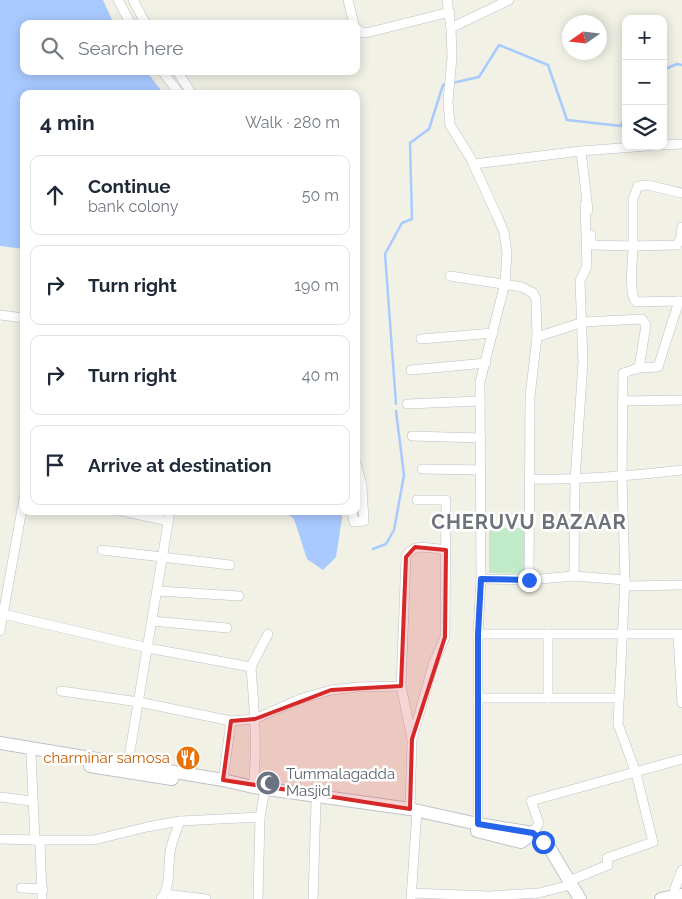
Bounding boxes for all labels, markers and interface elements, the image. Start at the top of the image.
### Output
north arrow [562,15,607,60]
map controls [622,15,667,150]
button: + [622,15,667,60]
search box [20,20,360,75]
icon: search [38,34,66,62]
text: Search here [78,37,184,59]
button: − [622,60,667,105]
button: layers [622,105,667,150]
text: 4 min [40,110,95,135]
text: Walk · 280 m [245,113,340,132]
text: Continue [88,175,171,197]
icon: ahead [41,181,69,209]
text: 50 m [302,186,339,205]
text: bank colony [88,197,178,216]
icon: right [41,271,69,299]
text: Turn right [88,274,177,296]
text: 190 m [294,276,339,295]
icon: right [41,361,69,389]
text: Turn right [88,364,177,386]
text: 40 m [302,366,339,385]
icon: arrive [41,451,69,479]
text: Arrive at destination [88,454,272,476]
district label: CHERUVU BAZAAR [431,510,627,534]
route end [518,569,541,592]
restaurant icon: charminar samosa [175,745,201,771]
place label: charminar samosa [43,749,170,767]
place label: Tummalagadda Masjid [286,765,395,800]
mosque icon: Tummalagadda Masjid [255,770,281,796]
route start [532,831,555,854]

